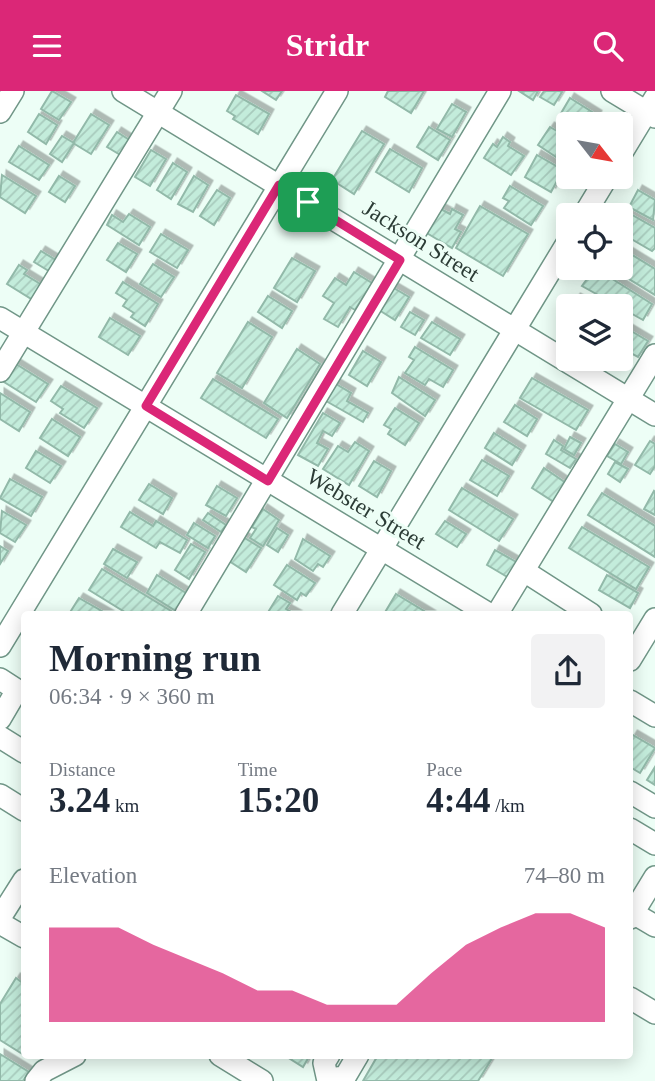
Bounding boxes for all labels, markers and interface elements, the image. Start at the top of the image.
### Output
icon: menu [28,27,66,65]
text: Stridr [286,27,369,63]
icon: search [589,27,627,65]
north arrow [556,112,634,189]
map controls [556,112,633,371]
pin [278,172,338,232]
icon: arrive [289,183,327,221]
street label: Jackson Street [358,195,484,287]
button: locate [556,203,633,280]
button: layers [556,294,633,371]
street label: Webster Street [302,464,430,555]
button: share [531,634,605,708]
text: Morning run [49,637,261,679]
text: 06:34 · 9 × 360 m [49,684,215,709]
text: Distance [49,759,115,780]
text: Time [238,759,277,780]
text: Pace [426,759,462,780]
text: 3.24 [49,781,110,820]
text: 15:20 [238,781,319,820]
text: 4:44 [426,781,490,820]
text: km [110,795,139,816]
text: /km [490,795,525,816]
text: Elevation [49,863,137,888]
text: 74–80 m [524,863,605,888]

